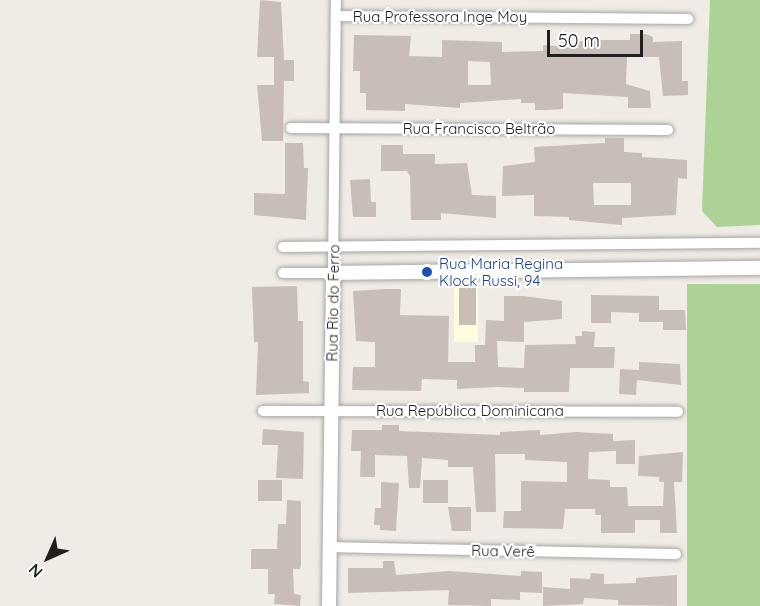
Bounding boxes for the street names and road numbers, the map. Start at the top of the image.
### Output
street label: Rua Professora Inge Moy [353,8,527,26]
street label: Rua Francisco Beltrão [403,120,555,138]
street label: Rua Rio do Ferro [323,244,343,362]
street label: Rua República Dominicana [376,402,564,420]
street label: Rua Verê [471,541,535,561]

